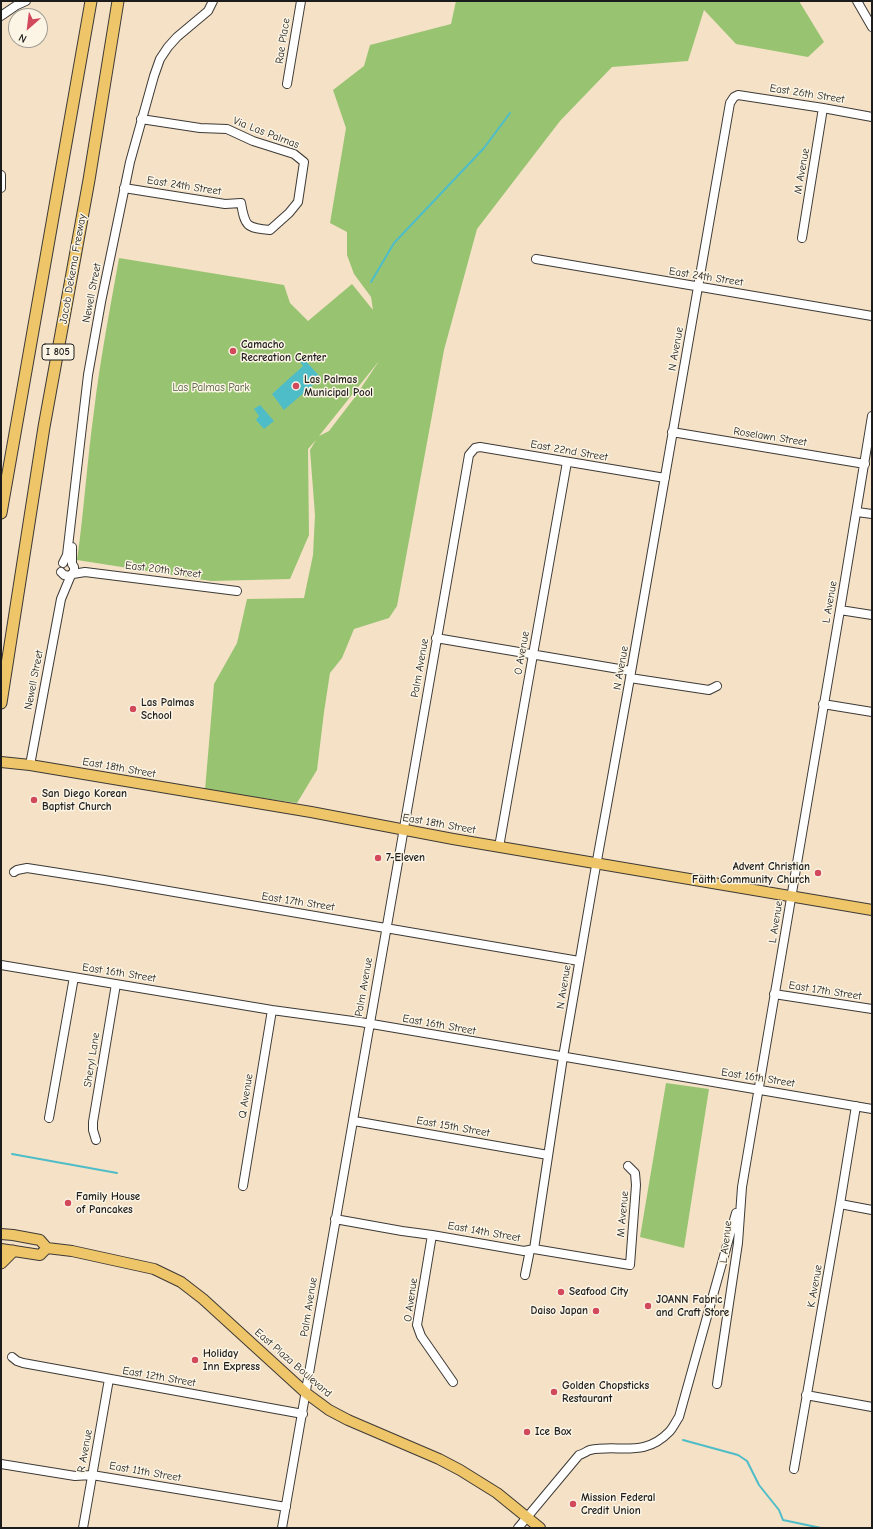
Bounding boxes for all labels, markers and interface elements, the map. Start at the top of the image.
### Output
north arrow [8,8,48,48]
street label: Rae Place [273,17,293,65]
text: N [16,31,29,46]
street label: East 26th Street [769,82,845,106]
street label: Via Las Palmas [231,114,301,152]
street label: M Avenue [791,147,813,195]
street label: East 24th Street [146,174,222,198]
street label: Jacob Dekema Freeway [57,213,89,325]
street label: Newell Street [80,262,104,324]
street label: East 24th Street [668,265,744,289]
street label: N Avenue [666,326,686,372]
place label: Camacho Recreation Center [241,338,326,364]
road number: I 805 [42,344,74,360]
marker: Camacho Recreation Center [228,346,238,356]
place label: Las Palmas Municipal Pool [304,373,373,399]
park label: Las Palmas Park [172,381,250,395]
marker: Las Palmas Municipal Pool [291,381,301,391]
street label: Roselawn Street [732,425,808,449]
street label: East 22nd Street [529,438,609,464]
street label: East 20th Street [124,559,202,581]
street label: L Avenue [820,580,840,624]
street label: O Avenue [512,630,532,676]
street label: Palm Avenue [408,637,432,699]
street label: N Avenue [611,645,631,691]
street label: Newell Street [22,649,46,711]
place label: Las Palmas School [141,696,194,722]
marker: Las Palmas School [128,704,138,714]
street label: East 18th Street [81,755,157,781]
place label: San Diego Korean Baptist Church [42,787,127,813]
marker: San Diego Korean Baptist Church [29,795,39,805]
street label: East 18th Street [401,811,477,837]
place label: 7-Eleven [386,851,425,865]
marker: 7-Eleven [373,853,383,863]
place label: Advent Christian Faith Community Church [692,860,810,886]
marker: Advent Christian Faith Community Church [813,868,823,878]
street label: East 17th Street [261,890,335,914]
street label: L Avenue [766,900,786,944]
street label: Palm Avenue [352,956,376,1018]
street label: East 16th Street [81,961,157,985]
street label: N Avenue [554,964,574,1010]
street label: East 17th Street [788,979,862,1003]
street label: East 16th Street [401,1012,477,1038]
street label: Sheryl Lane [81,1032,103,1088]
street label: East 16th Street [720,1066,796,1090]
street label: Q Avenue [236,1073,256,1119]
street label: East 15th Street [415,1114,491,1140]
place label: Family House of Pancakes [76,1190,140,1216]
street label: M Avenue [614,1190,632,1238]
marker: Family House of Pancakes [63,1198,73,1208]
street label: East 14th Street [447,1219,521,1245]
street label: L Avenue [717,1220,735,1264]
street label: K Avenue [805,1264,825,1308]
street label: Palm Avenue [298,1276,320,1338]
street label: O Avenue [401,1277,421,1323]
place label: Seafood City [569,1285,628,1299]
marker: Seafood City [556,1287,566,1297]
place label: JOANN Fabric and Craft Store [656,1293,729,1319]
marker: JOANN Fabric and Craft Store [643,1301,653,1311]
place label: Daiso Japan [531,1304,588,1318]
marker: Daiso Japan [591,1306,601,1316]
street label: East Plaza Boulevard [252,1326,334,1400]
place label: Holiday Inn Express [203,1347,260,1373]
marker: Holiday Inn Express [190,1355,200,1365]
street label: East 12th Street [121,1364,197,1390]
place label: Golden Chopsticks Restaurant [562,1379,649,1405]
marker: Golden Chopsticks Restaurant [549,1387,559,1397]
place label: Ice Box [535,1425,571,1439]
marker: Ice Box [522,1427,532,1437]
street label: R Avenue [75,1428,95,1474]
street label: East 11th Street [108,1459,182,1485]
place label: Mission Federal Credit Union [581,1491,655,1517]
marker: Mission Federal Credit Union [568,1499,578,1509]

